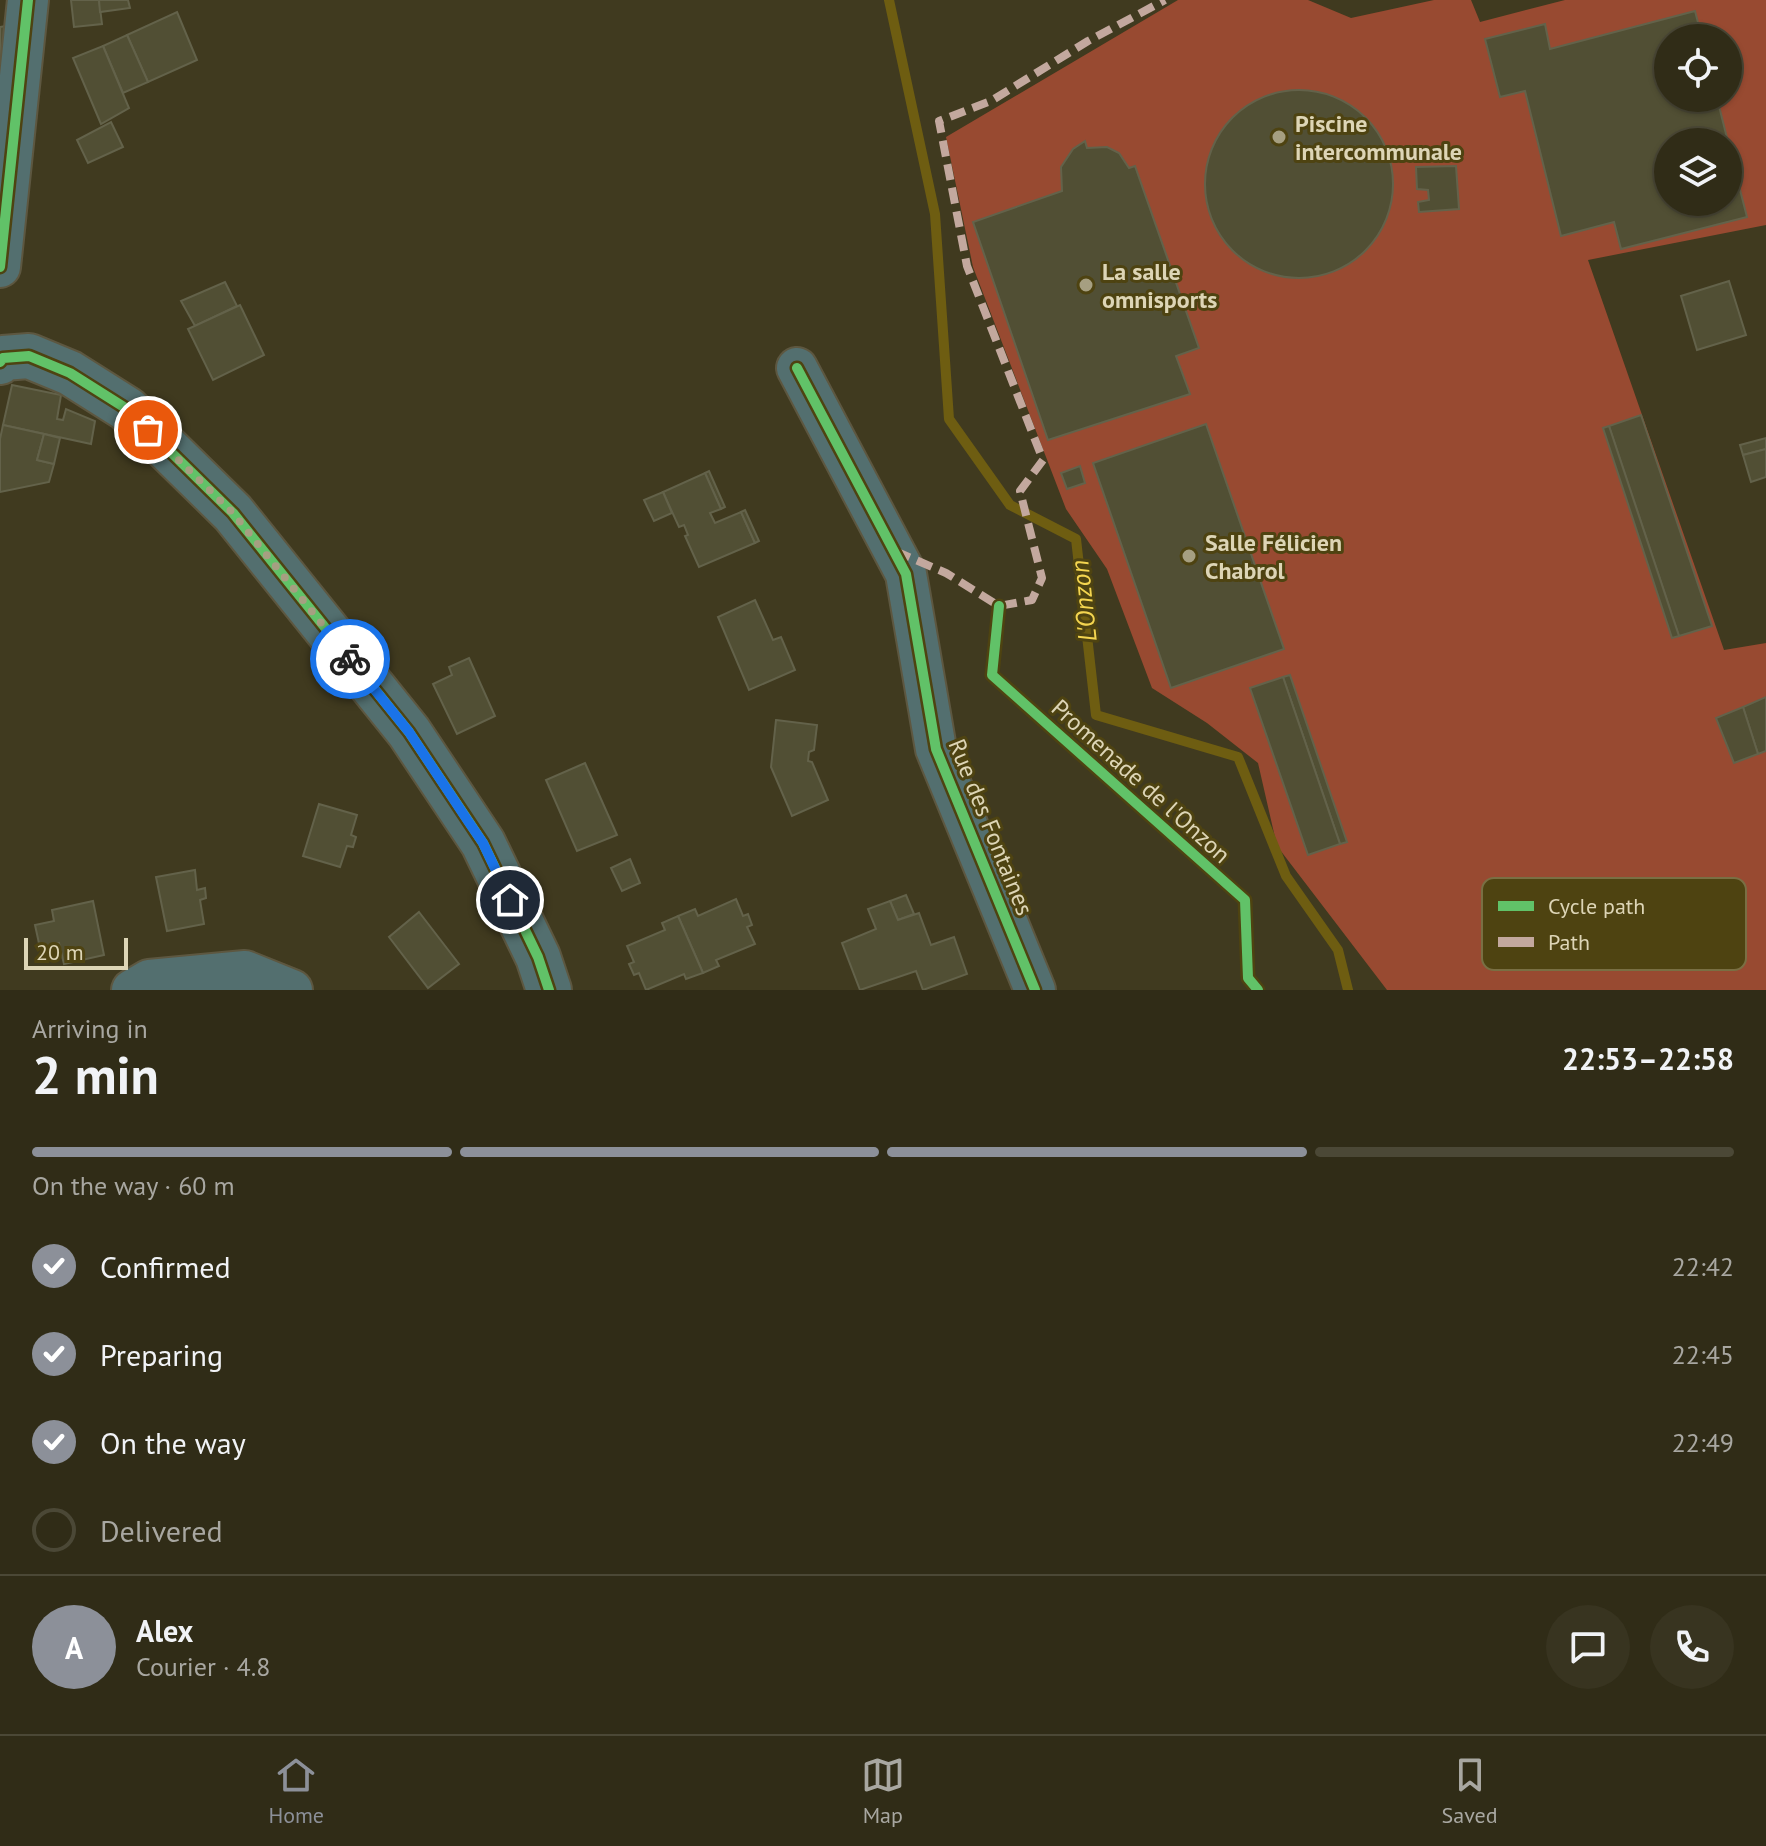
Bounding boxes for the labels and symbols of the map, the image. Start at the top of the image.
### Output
place label: Piscine intercommunale [1295,108,1462,167]
marker: Piscine intercommunale [1270,128,1288,146]
place label: La salle omnisports [1102,256,1217,315]
marker: La salle omnisports [1077,276,1095,294]
pin [114,396,182,464]
place label: Salle Félicien Chabrol [1205,527,1342,586]
marker: Salle Félicien Chabrol [1180,547,1198,565]
water label: L'Onzon [1062,559,1104,643]
courier [310,619,390,699]
street label: Promenade de l'Onzon [1045,692,1237,870]
street label: Rue des Fontaines [942,734,1040,920]
pin [476,866,544,934]
legend [1482,878,1746,970]
text: Cycle path [1548,892,1645,920]
text: Path [1548,928,1590,956]
scale bar [24,934,128,970]

